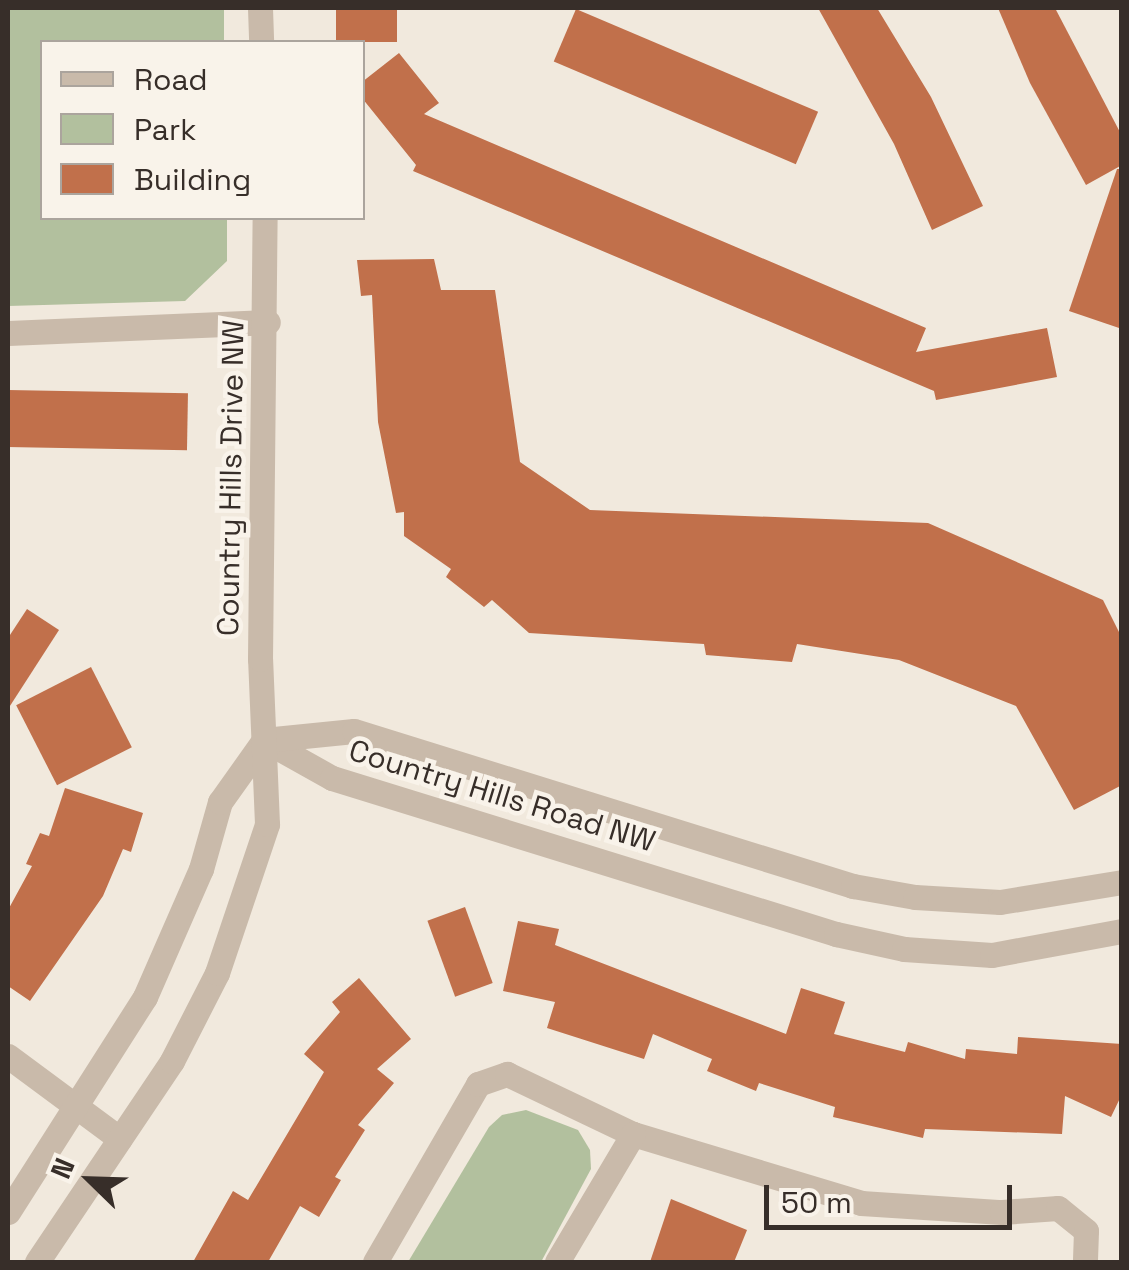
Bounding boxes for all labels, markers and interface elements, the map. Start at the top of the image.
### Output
legend [40,40,365,220]
text: Road [134,60,208,99]
text: Park [134,110,196,149]
text: Building [134,160,251,199]
street label: Country Hills Drive NW [210,320,252,636]
street label: Country Hills Road NW [345,732,659,860]
north arrow [40,1130,140,1230]
text: N [42,1153,83,1184]
scale bar [769,1165,1016,1227]
text: 50 m [781,1183,852,1222]

